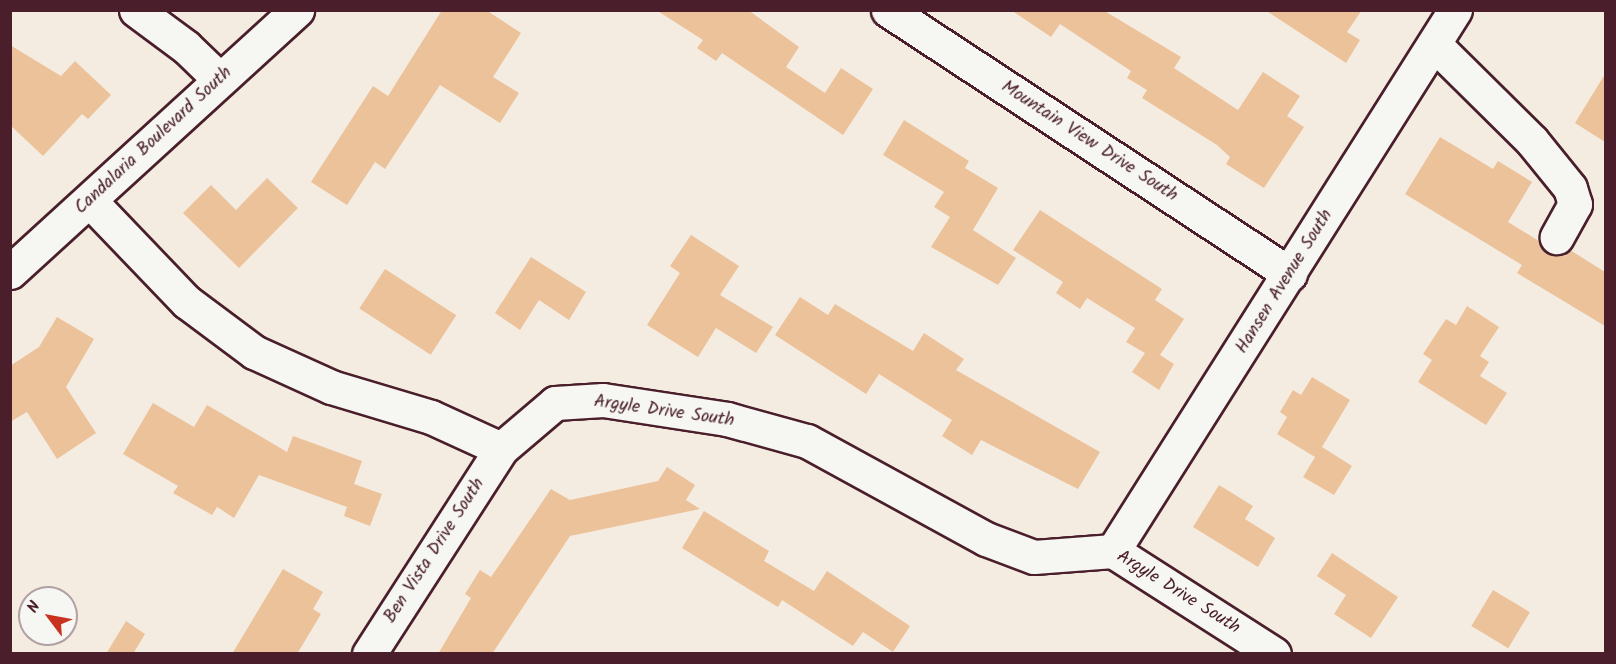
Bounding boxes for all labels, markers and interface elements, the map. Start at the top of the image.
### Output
street label: Candalaria Boulevard South [71,63,237,219]
street label: Mountain View Drive South [997,77,1181,207]
street label: Hansen Avenue South [1232,206,1338,358]
street label: Argyle Drive South [592,391,736,433]
street label: Ben Vista Drive South [380,475,490,627]
street label: Argyle Drive South [1112,546,1244,640]
north arrow [18,586,78,646]
text: N [21,596,47,618]

